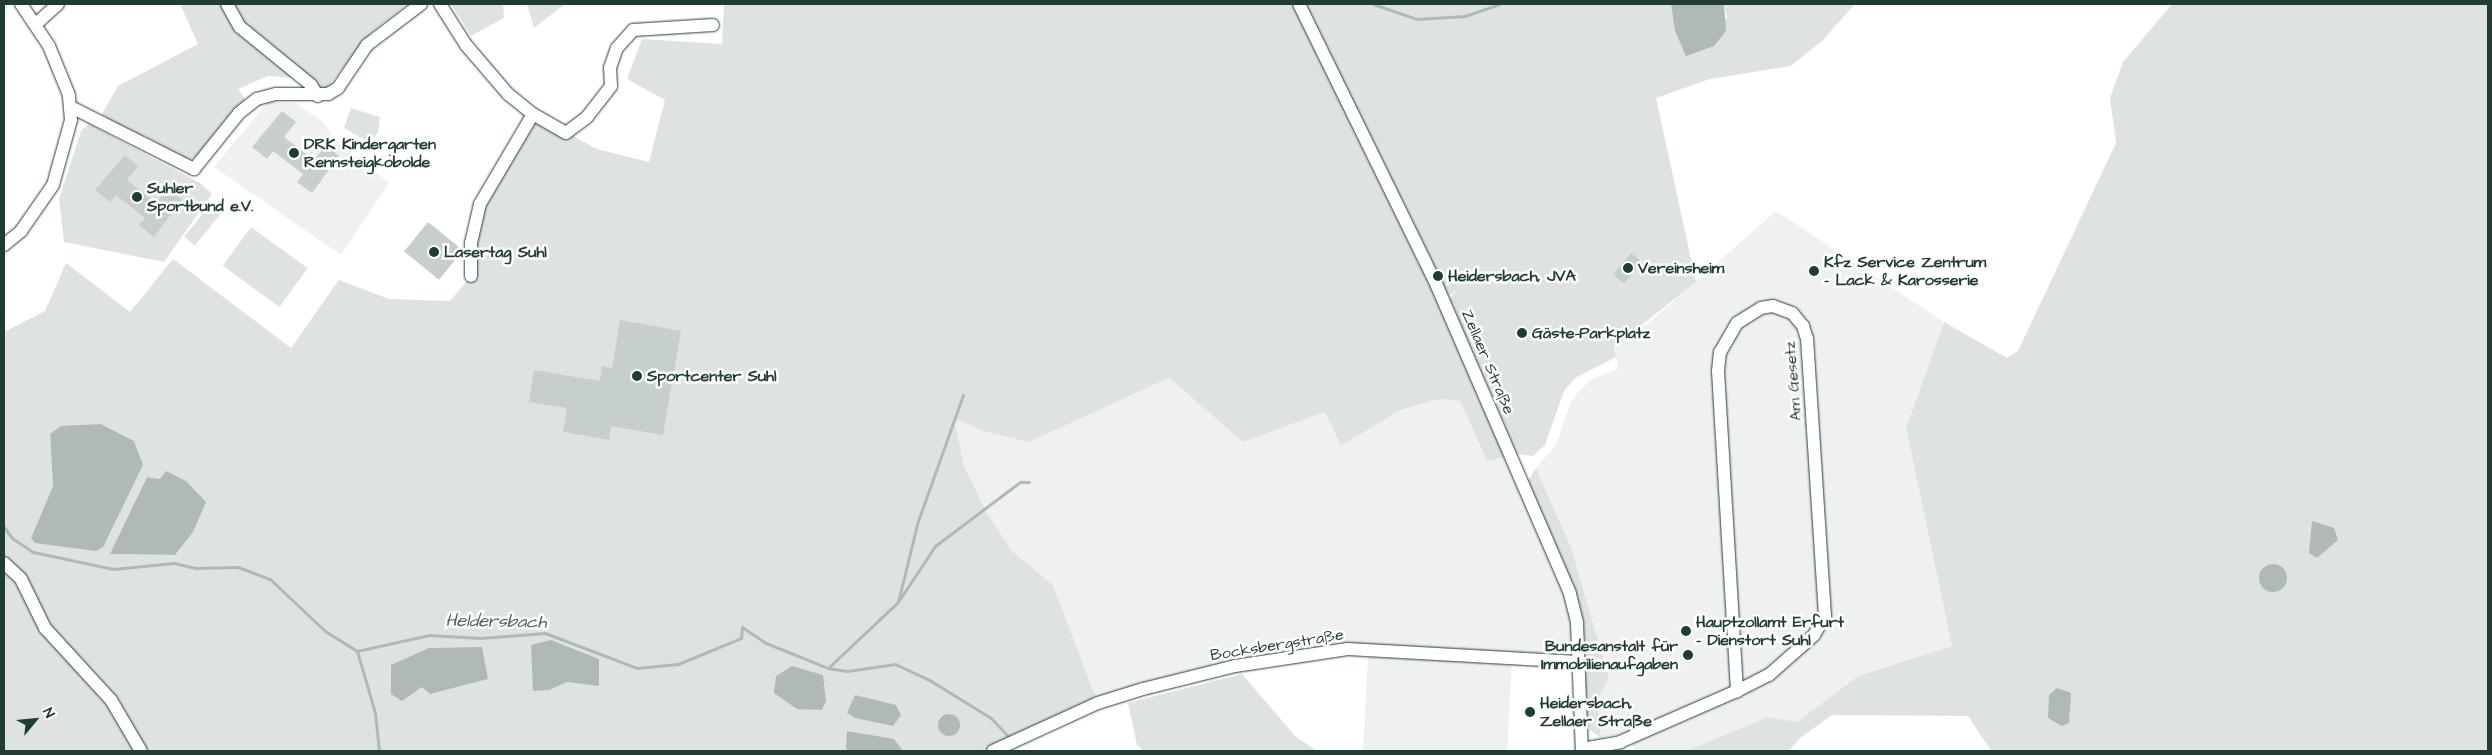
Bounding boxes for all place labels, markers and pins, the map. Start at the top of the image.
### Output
place label: DRK Kindergarten Rennsteigkobolde [304,134,436,172]
marker: DRK Kindergarten Rennsteigkobolde [288,147,300,159]
place label: Suhler Sportbund e.V. [147,178,253,216]
marker: Suhler Sportbund e.V. [131,191,143,203]
place label: Lasertag Suhl [444,242,547,262]
marker: Lasertag Suhl [428,246,440,258]
place label: Kfz Service Zentrum - Lack & Karosserie [1824,252,1986,290]
place label: Vereinsheim [1638,258,1724,278]
marker: Vereinsheim [1622,262,1634,274]
marker: Kfz Service Zentrum - Lack & Karosserie [1808,265,1820,277]
place label: Heidersbach, JVA [1448,266,1576,286]
marker: Heidersbach, JVA [1432,270,1444,282]
place label: Gäste-Parkplatz [1532,323,1650,343]
marker: Gäste-Parkplatz [1516,327,1528,339]
place label: Sportcenter Suhl [647,366,776,386]
marker: Sportcenter Suhl [631,370,643,382]
place label: Hauptzollamt Erfurt - Dienstort Suhl [1696,612,1844,650]
marker: Hauptzollamt Erfurt - Dienstort Suhl [1680,625,1692,637]
place label: Bundesanstalt für Immobilienaufgaben [1541,636,1678,674]
marker: Bundesanstalt für Immobilienaufgaben [1682,649,1694,661]
place label: Heidersbach, Zellaer Straße [1540,693,1652,731]
marker: Heidersbach, Zellaer Straße [1524,706,1536,718]

